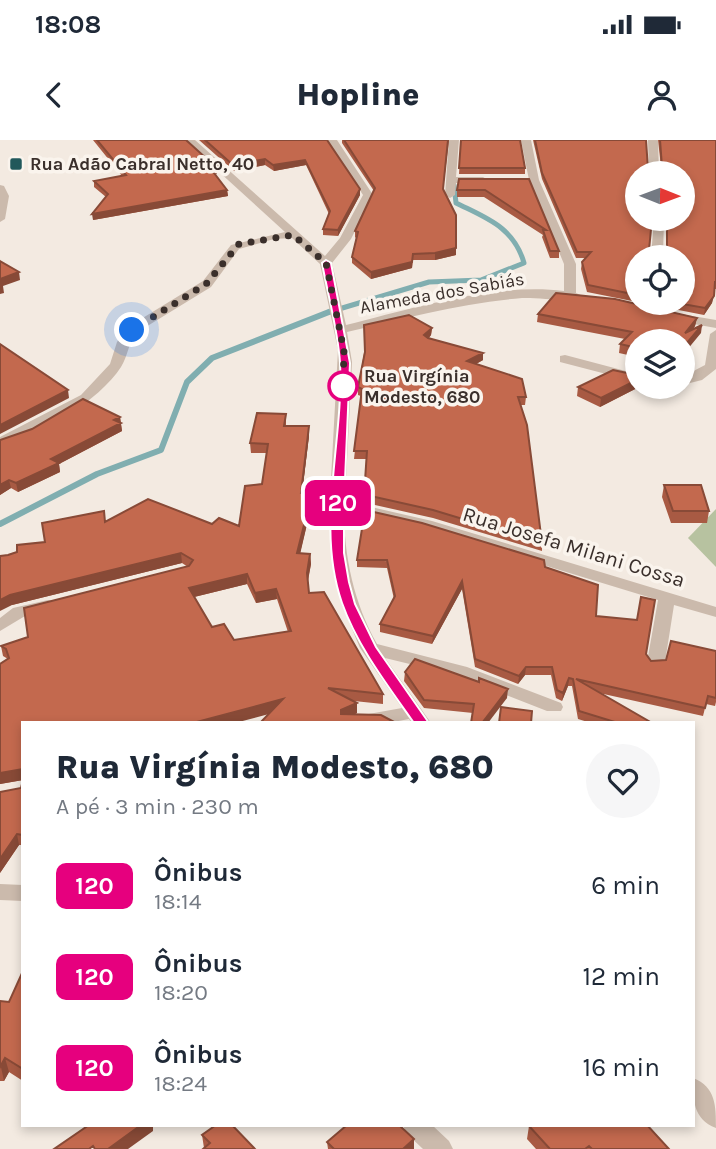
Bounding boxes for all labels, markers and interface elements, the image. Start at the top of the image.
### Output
text: 18:08 [35,9,101,40]
icon: back [35,76,73,114]
text: Hopline [296,76,420,113]
icon: person [643,76,681,114]
place label: Rua Adão Cabral Netto, 40 [30,153,254,175]
marker: Rua Adão Cabral Netto, 40 [8,156,24,172]
north arrow [625,161,695,231]
map controls [625,161,695,399]
button: locate [625,245,695,315]
street label: Alameda dos Sabiás [358,268,526,318]
your location [114,312,149,347]
button: layers [625,329,695,399]
place label: Rua Virgínia Modesto, 680 [364,365,480,408]
marker: Rua Virgínia Modesto, 680 [328,371,358,401]
line badge: 120 [298,480,378,526]
text: 120 [319,489,357,517]
street label: Rua Josefa Milani Cossa [460,502,688,592]
button: heart [586,744,660,818]
text: Rua Virgínia Modesto, 680 [56,748,494,786]
text: A pé · 3 min · 230 m [56,793,259,820]
text: Ônibus [154,857,242,888]
text: 6 min [591,870,660,901]
text: 120 [75,872,114,900]
text: 18:14 [154,888,201,915]
text: Ônibus [154,948,242,979]
text: 12 min [582,961,660,992]
text: 120 [75,963,114,991]
text: 18:20 [154,979,208,1006]
text: Ônibus [154,1039,242,1070]
text: 16 min [583,1052,660,1083]
text: 120 [75,1054,114,1082]
text: 18:24 [154,1070,207,1097]

